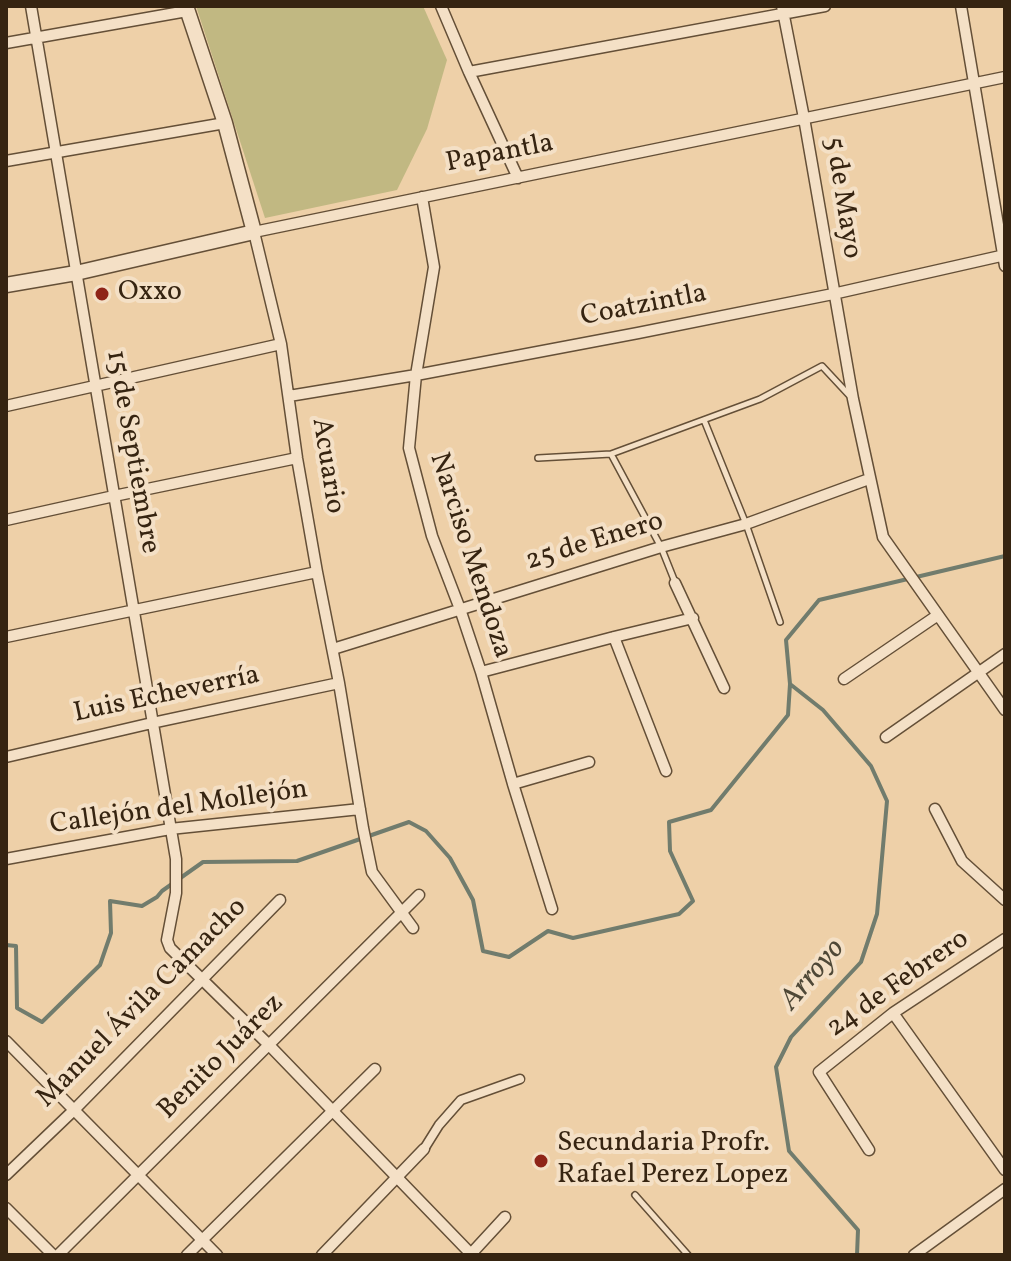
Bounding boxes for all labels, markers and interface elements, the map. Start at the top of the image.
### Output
street label: Papantla [443,128,557,182]
street label: 5 de Mayo [815,135,867,261]
place label: Oxxo [118,277,182,311]
street label: Coatzintla [578,278,710,336]
marker: Oxxo [93,285,111,303]
street label: 15 de Septiembre [97,348,165,556]
street label: Acuario [302,416,350,516]
street label: Narciso Mendoza [420,449,518,663]
street label: 25 de Enero [522,506,668,580]
street label: Luis Echeverría [71,660,263,732]
street label: Callejón del Mollejón [48,774,310,844]
street label: Manuel Ávila Camacho [31,892,255,1116]
street label: 24 de Febrero [821,924,977,1046]
water label: Arroyo [774,933,854,1019]
street label: Benito Juárez [152,988,292,1128]
place label: Secundaria Profr. Rafael Perez Lopez [557,1128,788,1194]
marker: Secundaria Profr. Rafael Perez Lopez [532,1152,550,1170]

